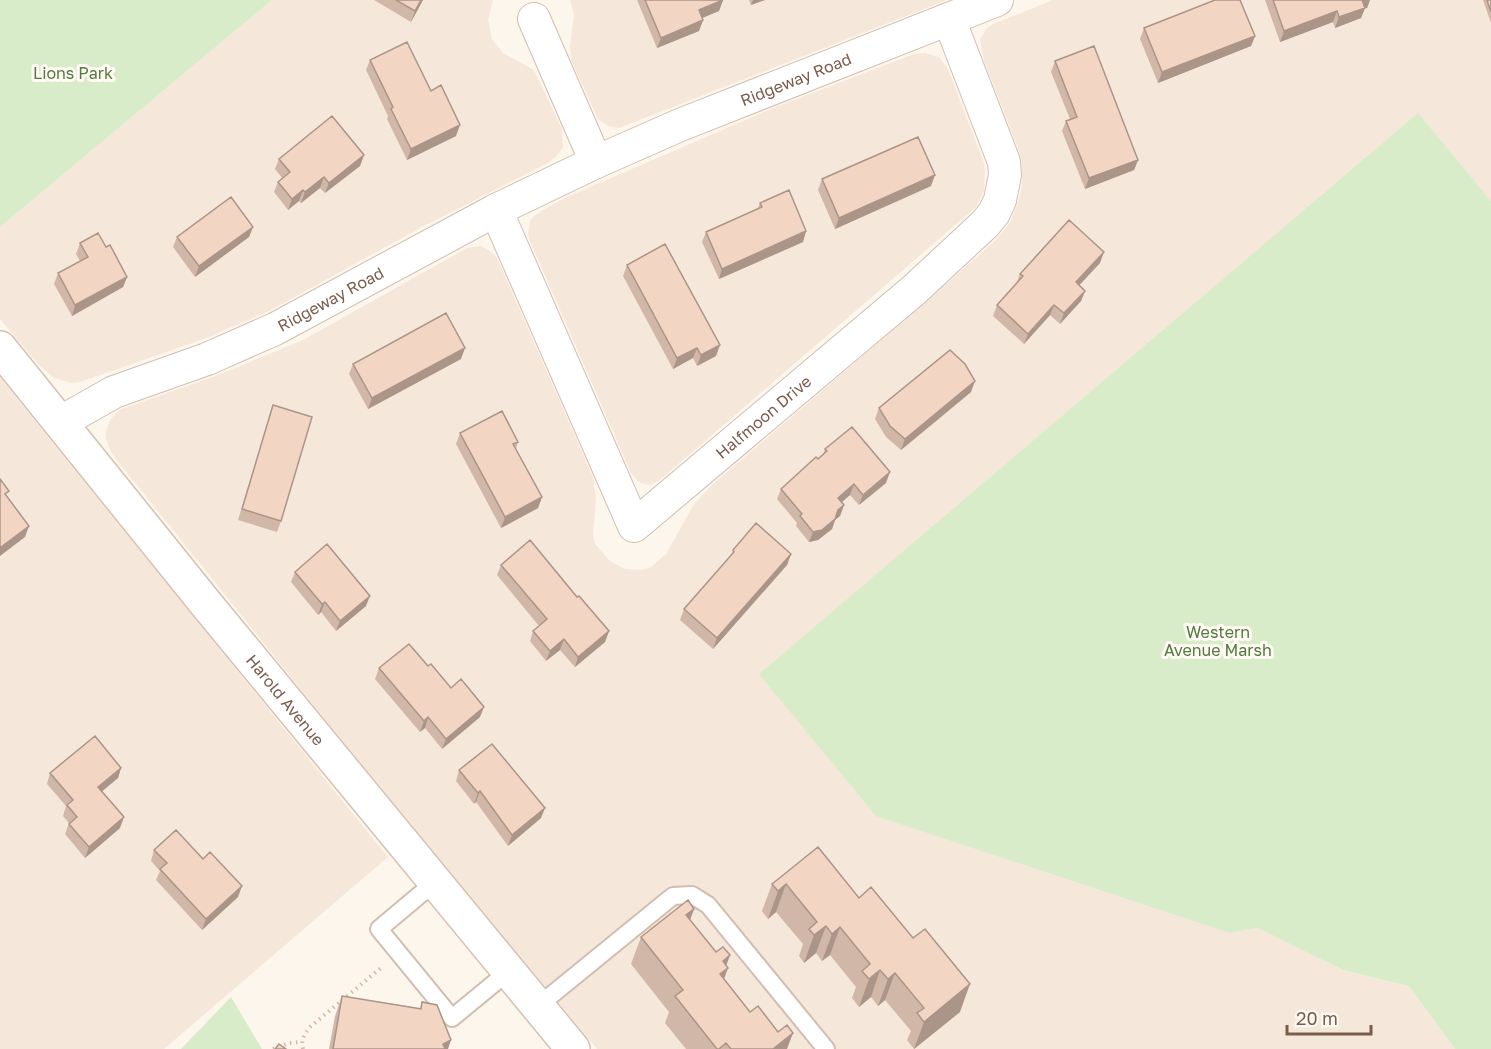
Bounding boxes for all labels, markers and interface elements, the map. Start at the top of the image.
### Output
street label: Ridgeway Road [737,49,854,110]
park label: Lions Park [33,63,113,83]
street label: Ridgeway Road [274,262,387,336]
street label: Halfmoon Drive [711,371,815,463]
park label: Western Avenue Marsh [1164,622,1272,660]
street label: Harold Avenue [242,650,329,750]
scale bar [1287,998,1371,1036]
text: 20 m [1296,1007,1338,1029]

